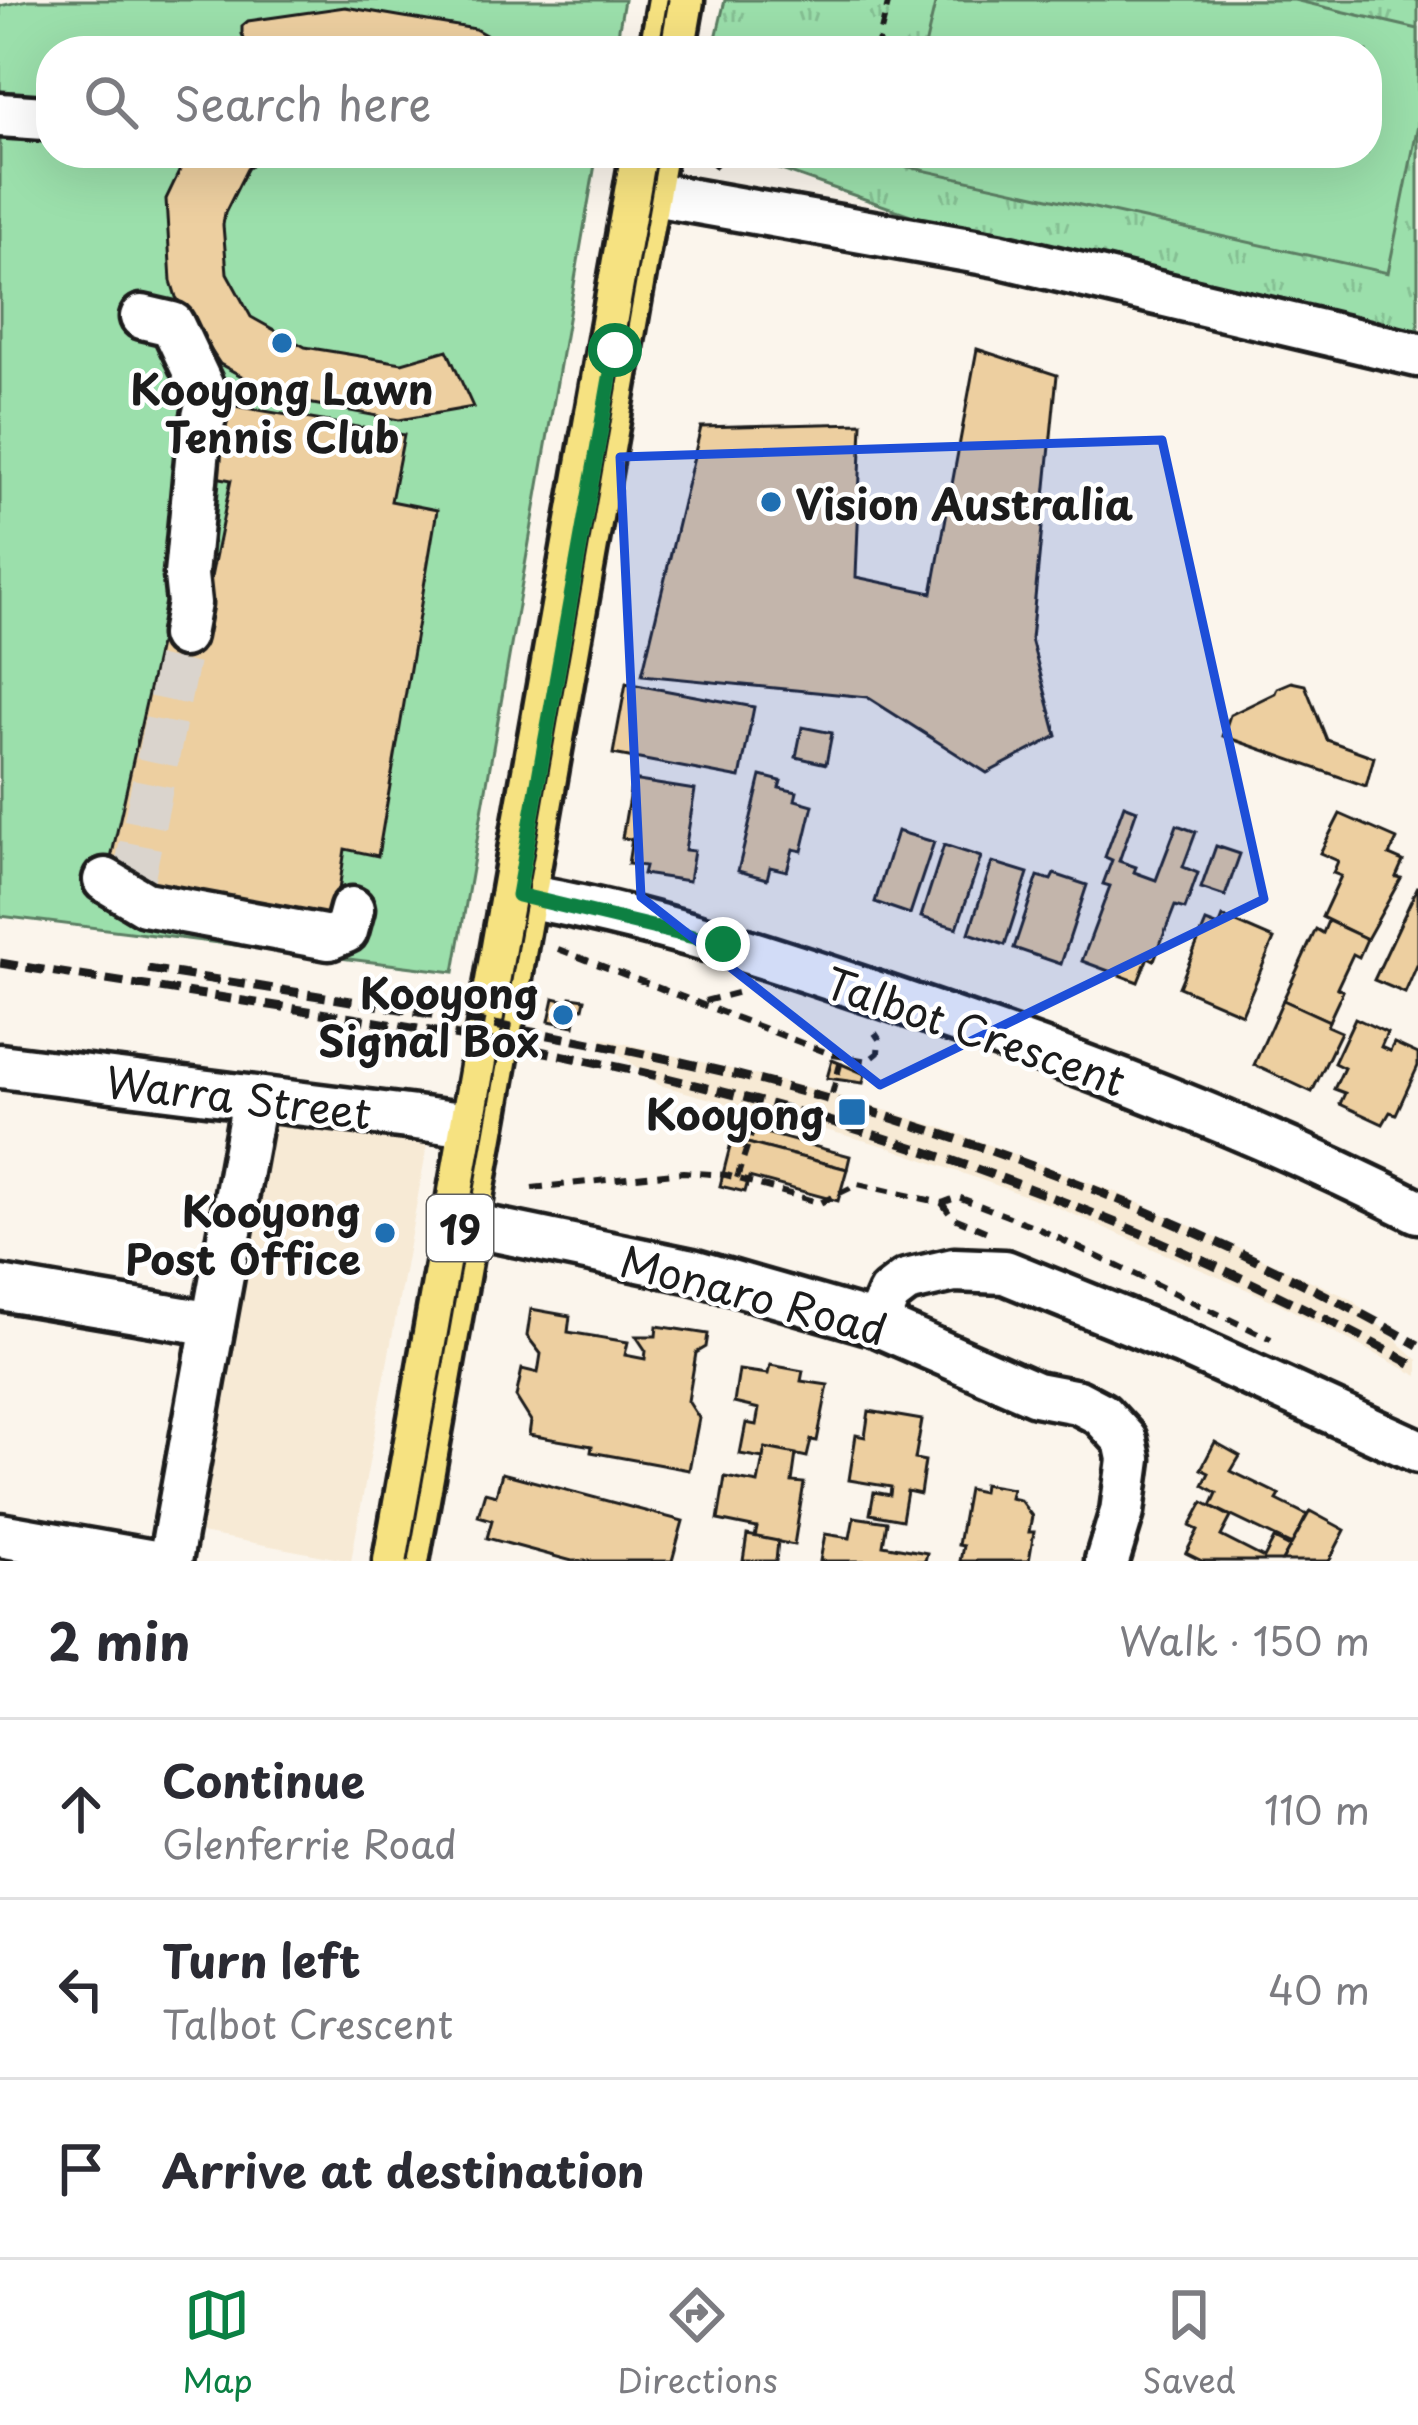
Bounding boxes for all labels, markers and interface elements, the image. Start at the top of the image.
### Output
search box [36,36,1382,168]
text: Search here [174,68,431,136]
icon: search [78,69,144,135]
route start [588,323,642,377]
marker: Kooyong Lawn Tennis Club [269,330,295,356]
place label: Kooyong Lawn Tennis Club [130,356,434,467]
place label: Vision Australia [795,471,1133,534]
marker: Vision Australia [758,489,784,515]
route end [696,917,750,971]
street label: Talbot Crescent [818,949,1134,1111]
place label: Kooyong Signal Box [318,960,539,1071]
marker: Kooyong Signal Box [550,1002,576,1028]
street label: Warra Street [103,1048,375,1144]
place label: Kooyong [646,1081,825,1144]
marker: Kooyong [836,1096,868,1128]
place label: Kooyong Post Office [125,1178,361,1289]
road number: 19 [427,1195,493,1261]
marker: Kooyong Post Office [372,1220,398,1246]
street label: Monaro Road [614,1228,894,1360]
text: 2 min [48,1601,190,1678]
text: Walk · 150 m [1119,1610,1370,1669]
text: Continue [162,1745,365,1813]
icon: ahead [48,1776,114,1842]
text: 110 m [1264,1779,1370,1838]
text: Glenferrie Road [162,1813,457,1872]
text: Turn left [162,1925,361,1993]
icon: left [48,1956,114,2022]
text: 40 m [1268,1959,1370,2018]
text: Talbot Crescent [162,1993,453,2052]
text: Arrive at destination [162,2135,645,2203]
icon: arrive [48,2136,114,2202]
tab: Map [182,2282,253,2404]
tab: Directions [617,2282,778,2404]
tab: Saved [1142,2282,1236,2404]

